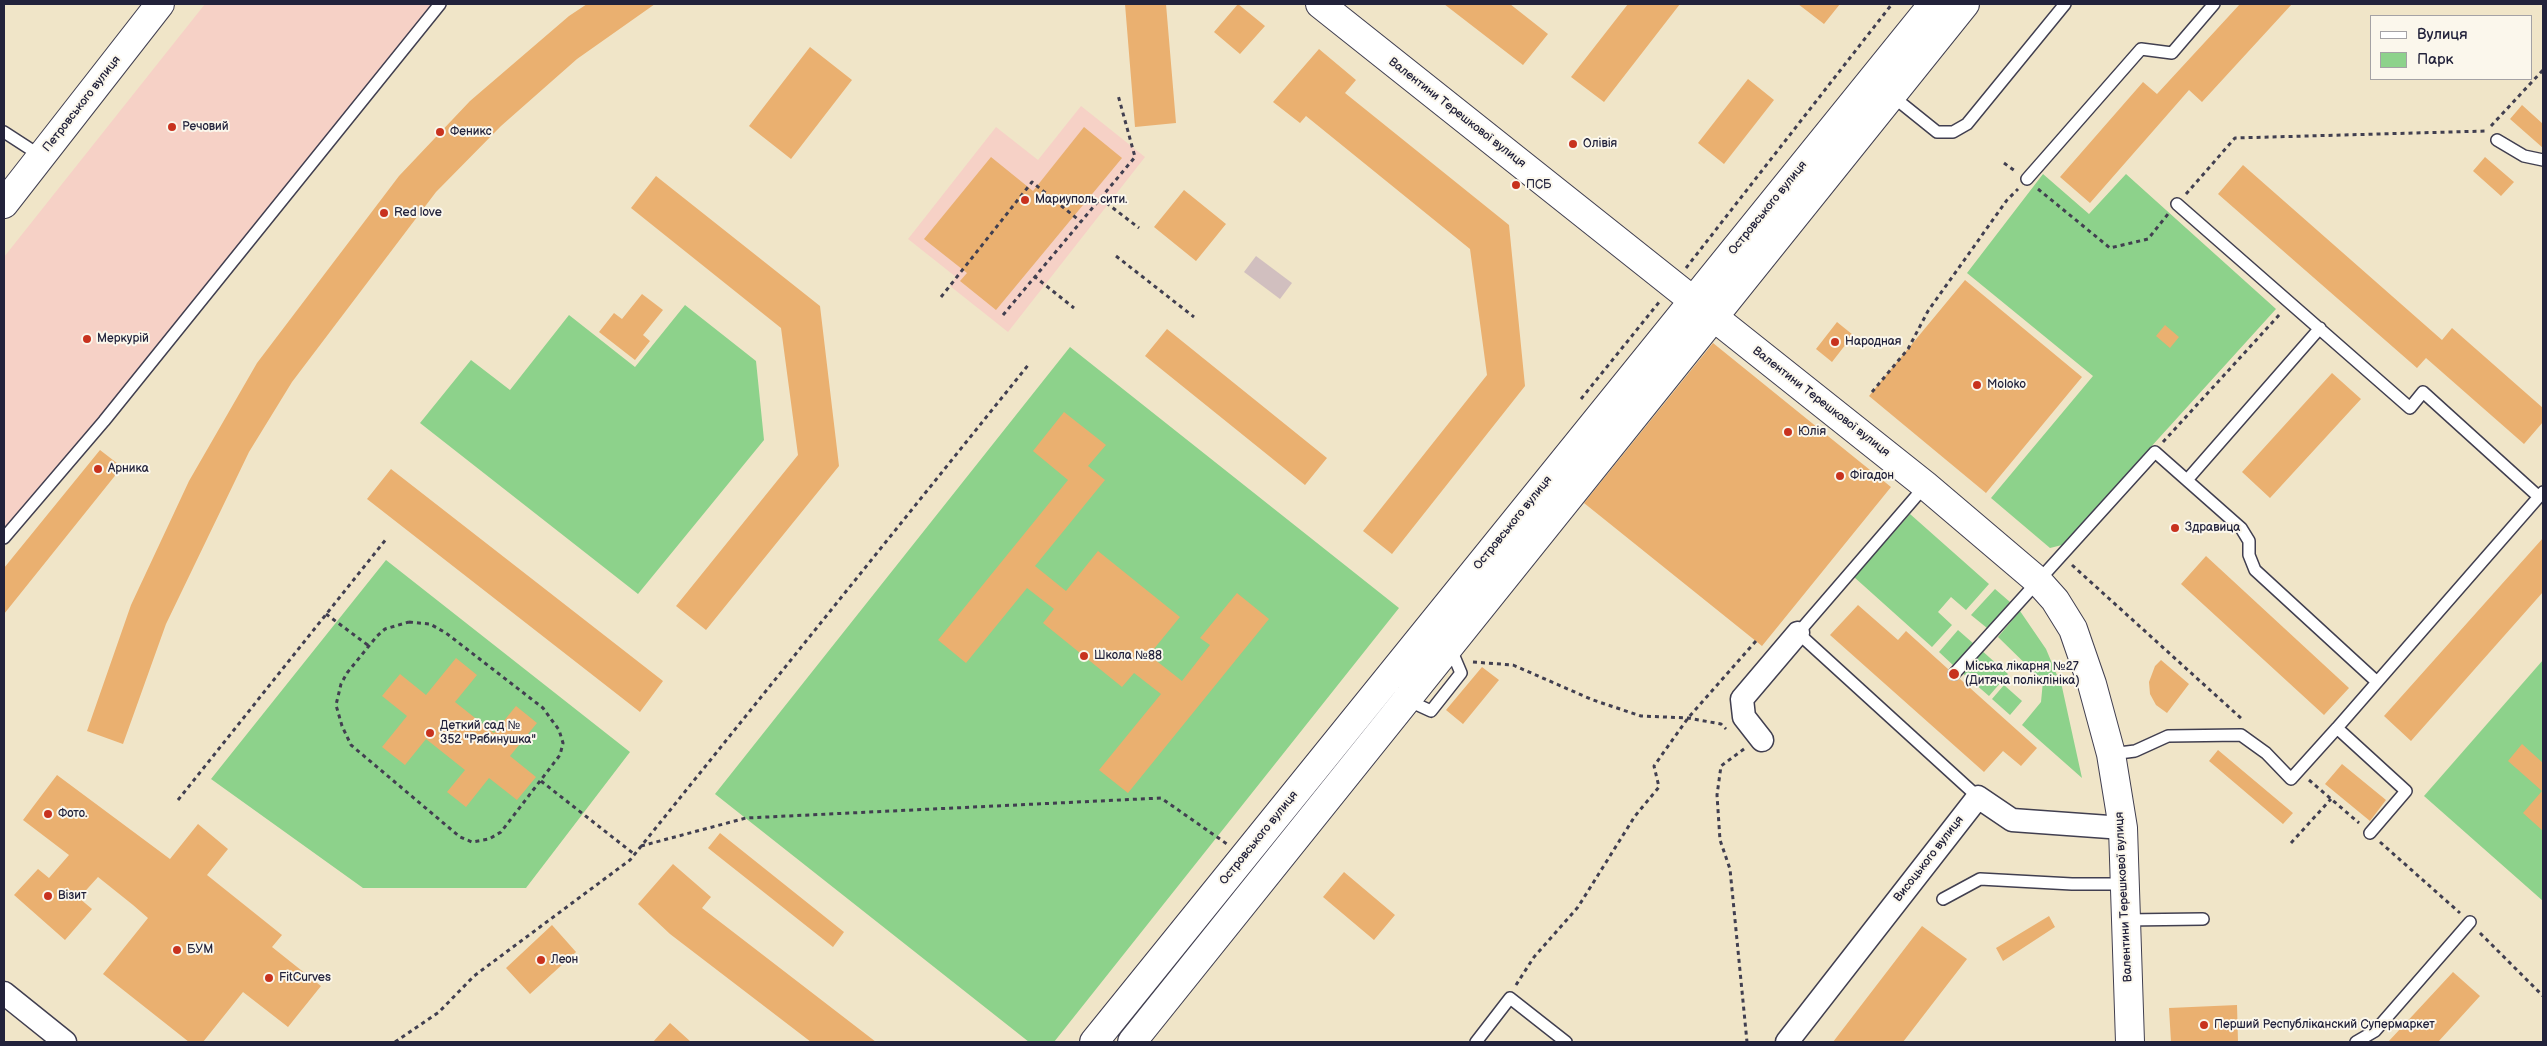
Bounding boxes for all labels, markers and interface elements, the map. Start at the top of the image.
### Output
legend [2370,15,2532,80]
text: Вулиця [2417,25,2468,44]
text: Парк [2417,50,2454,69]
street label: Петровського вулиця [40,53,124,155]
street label: Валентини Терешкової вулиця [1385,55,1529,171]
place label: Речовий [182,120,229,134]
marker: Речовий [166,121,178,133]
place label: Феникс [450,125,492,139]
marker: Феникс [434,126,446,138]
place label: Олівія [1583,137,1617,151]
marker: Олівія [1567,138,1579,150]
street label: Островського вулиця [1726,158,1810,258]
place label: ПСБ [1526,178,1551,192]
marker: ПСБ [1510,179,1522,191]
place label: Мариуполь сити. [1035,193,1127,207]
marker: Мариуполь сити. [1019,194,1031,206]
place label: Red love [394,206,442,220]
marker: Red love [378,207,390,219]
place label: Меркурій [97,332,149,346]
marker: Меркурій [81,333,93,345]
place label: Народная [1845,335,1902,349]
marker: Народная [1829,336,1841,348]
street label: Валентини Терешкової вулиця [1749,344,1893,460]
place label: Moloko [1987,378,2026,392]
marker: Moloko [1971,379,1983,391]
place label: Юлія [1798,425,1826,439]
marker: Юлія [1782,426,1794,438]
place label: Арника [108,462,149,476]
marker: Арника [92,463,104,475]
place label: Фігадон [1850,469,1894,483]
marker: Фігадон [1834,470,1846,482]
street label: Островського вулиця [1471,473,1555,573]
place label: Здравица [2185,521,2240,535]
marker: Здравица [2169,522,2181,534]
place label: Школа №88 [1094,649,1162,663]
marker: Школа №88 [1078,650,1090,662]
place label: Міська лікарня №27 (Дитяча поліклініка) [1965,660,2080,688]
marker: Міська лікарня №27 (Дитяча поліклініка) [1947,667,1961,681]
place label: Деткий сад № 352 "Рябинушка" [440,719,536,747]
marker: Деткий сад № 352 "Рябинушка" [424,727,436,739]
street label: Островського вулиця [1217,788,1301,888]
place label: Фото. [58,807,87,821]
marker: Фото. [42,808,54,820]
street label: Валентини Терешкової вулиця [2112,811,2136,983]
street label: Висоцького вулиця [1891,813,1967,905]
place label: Візит [58,889,87,903]
marker: Візит [42,890,54,902]
place label: БУМ [187,943,213,957]
marker: БУМ [171,944,183,956]
place label: Леон [551,953,578,967]
marker: Леон [535,954,547,966]
place label: FitCurves [279,971,331,985]
marker: FitCurves [263,972,275,984]
place label: Перший Республiканский Супермаркет [2214,1018,2435,1032]
marker: Перший Республiканский Супермаркет [2198,1019,2210,1031]

